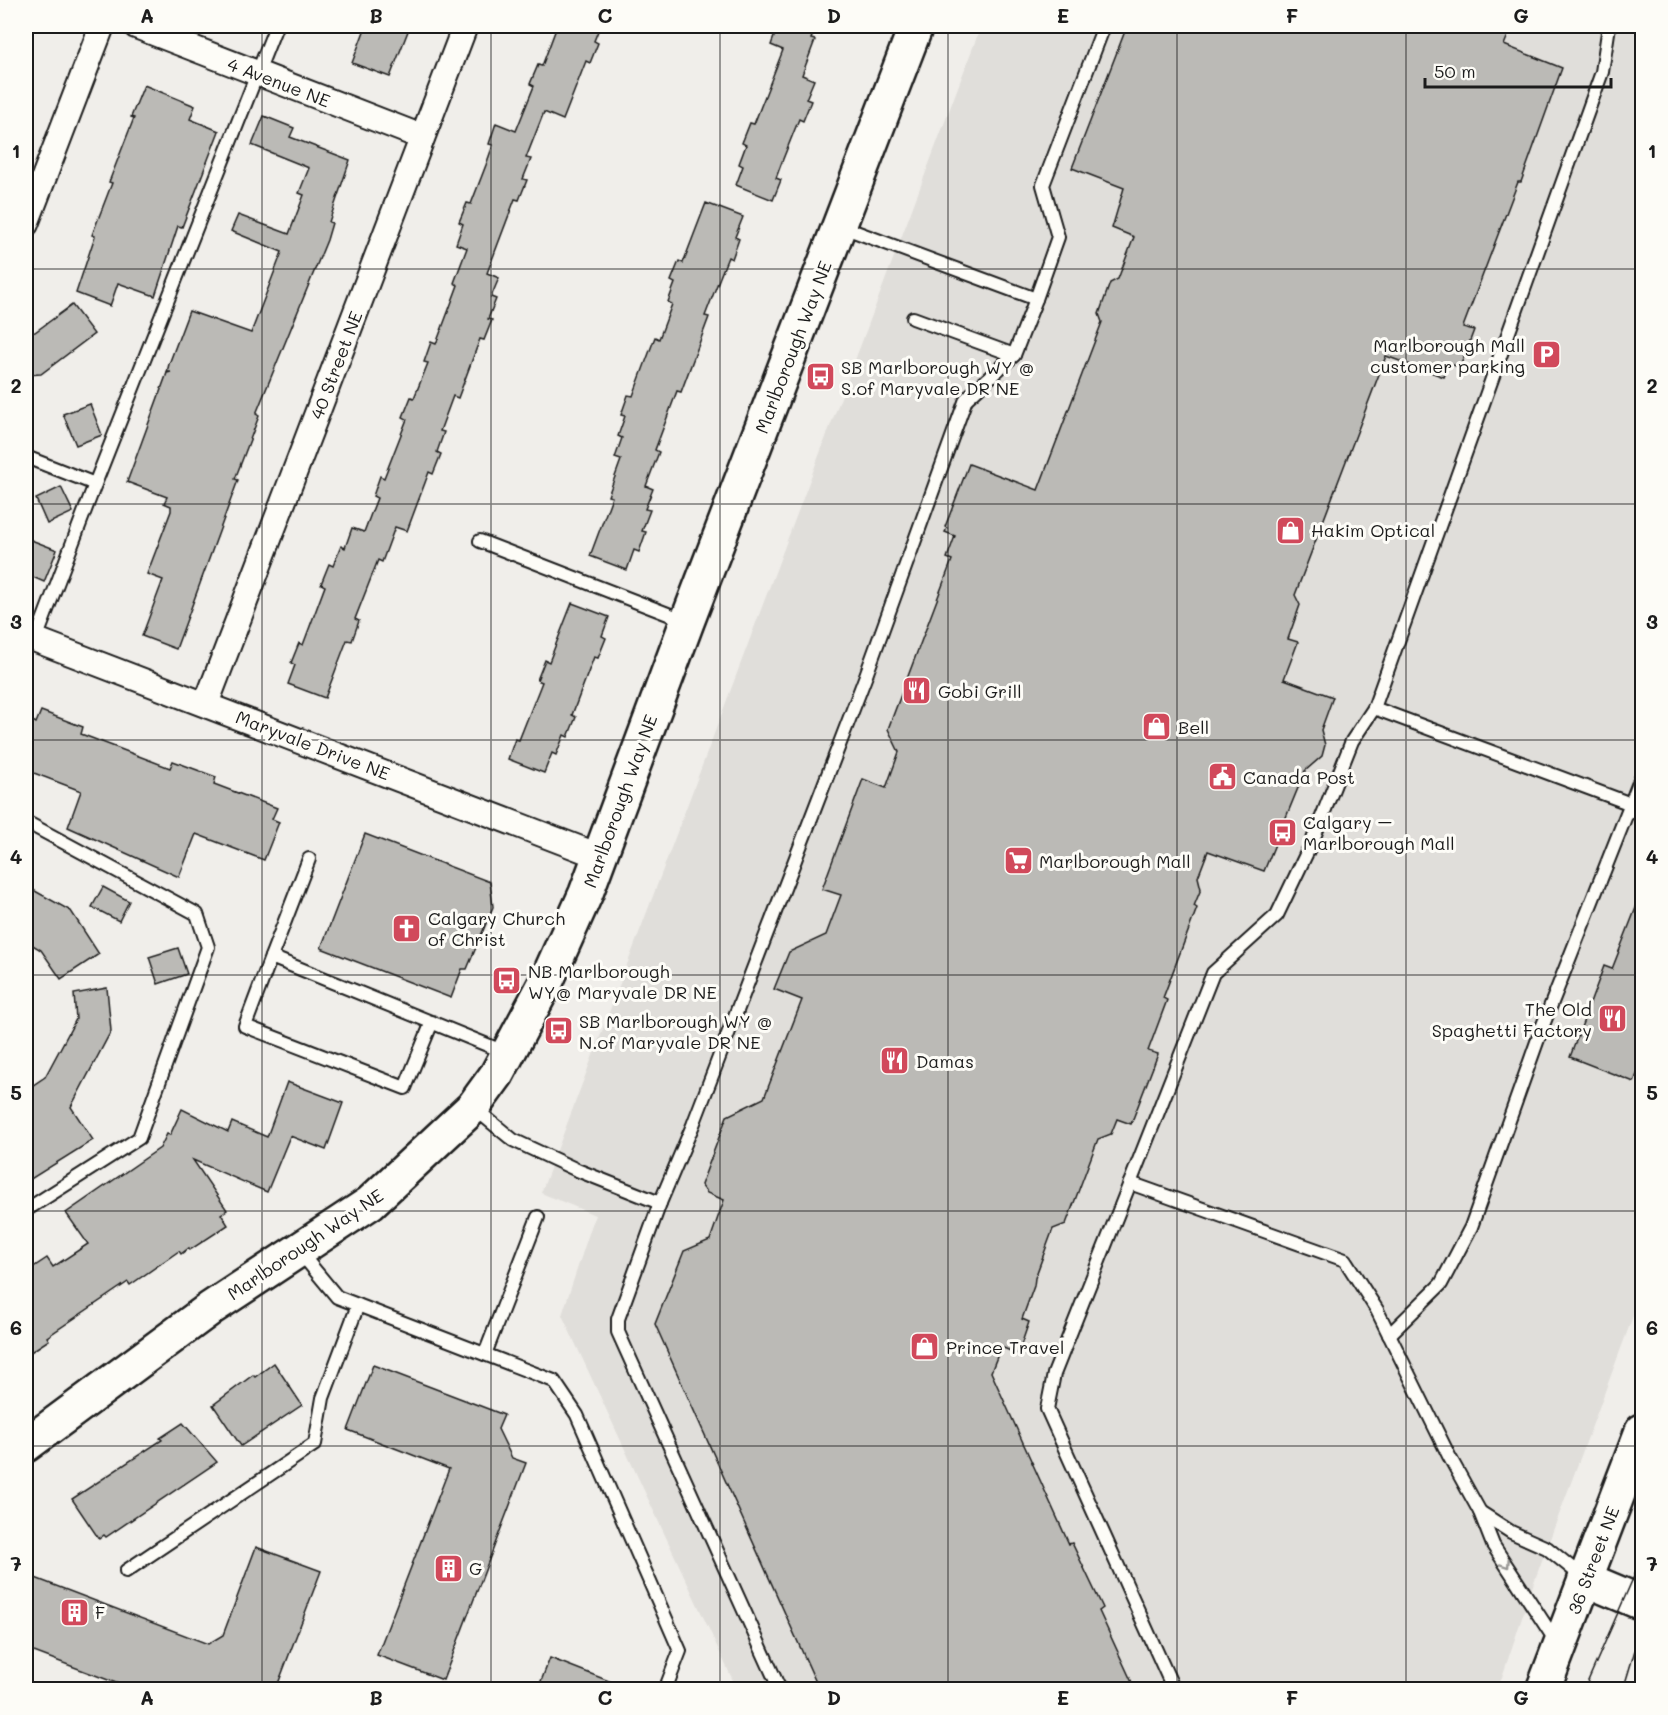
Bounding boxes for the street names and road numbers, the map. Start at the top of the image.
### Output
street label: 4 Avenue NE [224,51,334,113]
street label: Marlborough Way NE [749,257,837,437]
street label: 40 Street NE [304,307,368,423]
street label: Maryvale Drive NE [233,705,393,785]
street label: Marlborough Way NE [577,711,663,891]
street label: Marlborough Way NE [222,1183,388,1305]
street label: 36 Street NE [1561,1503,1625,1617]

